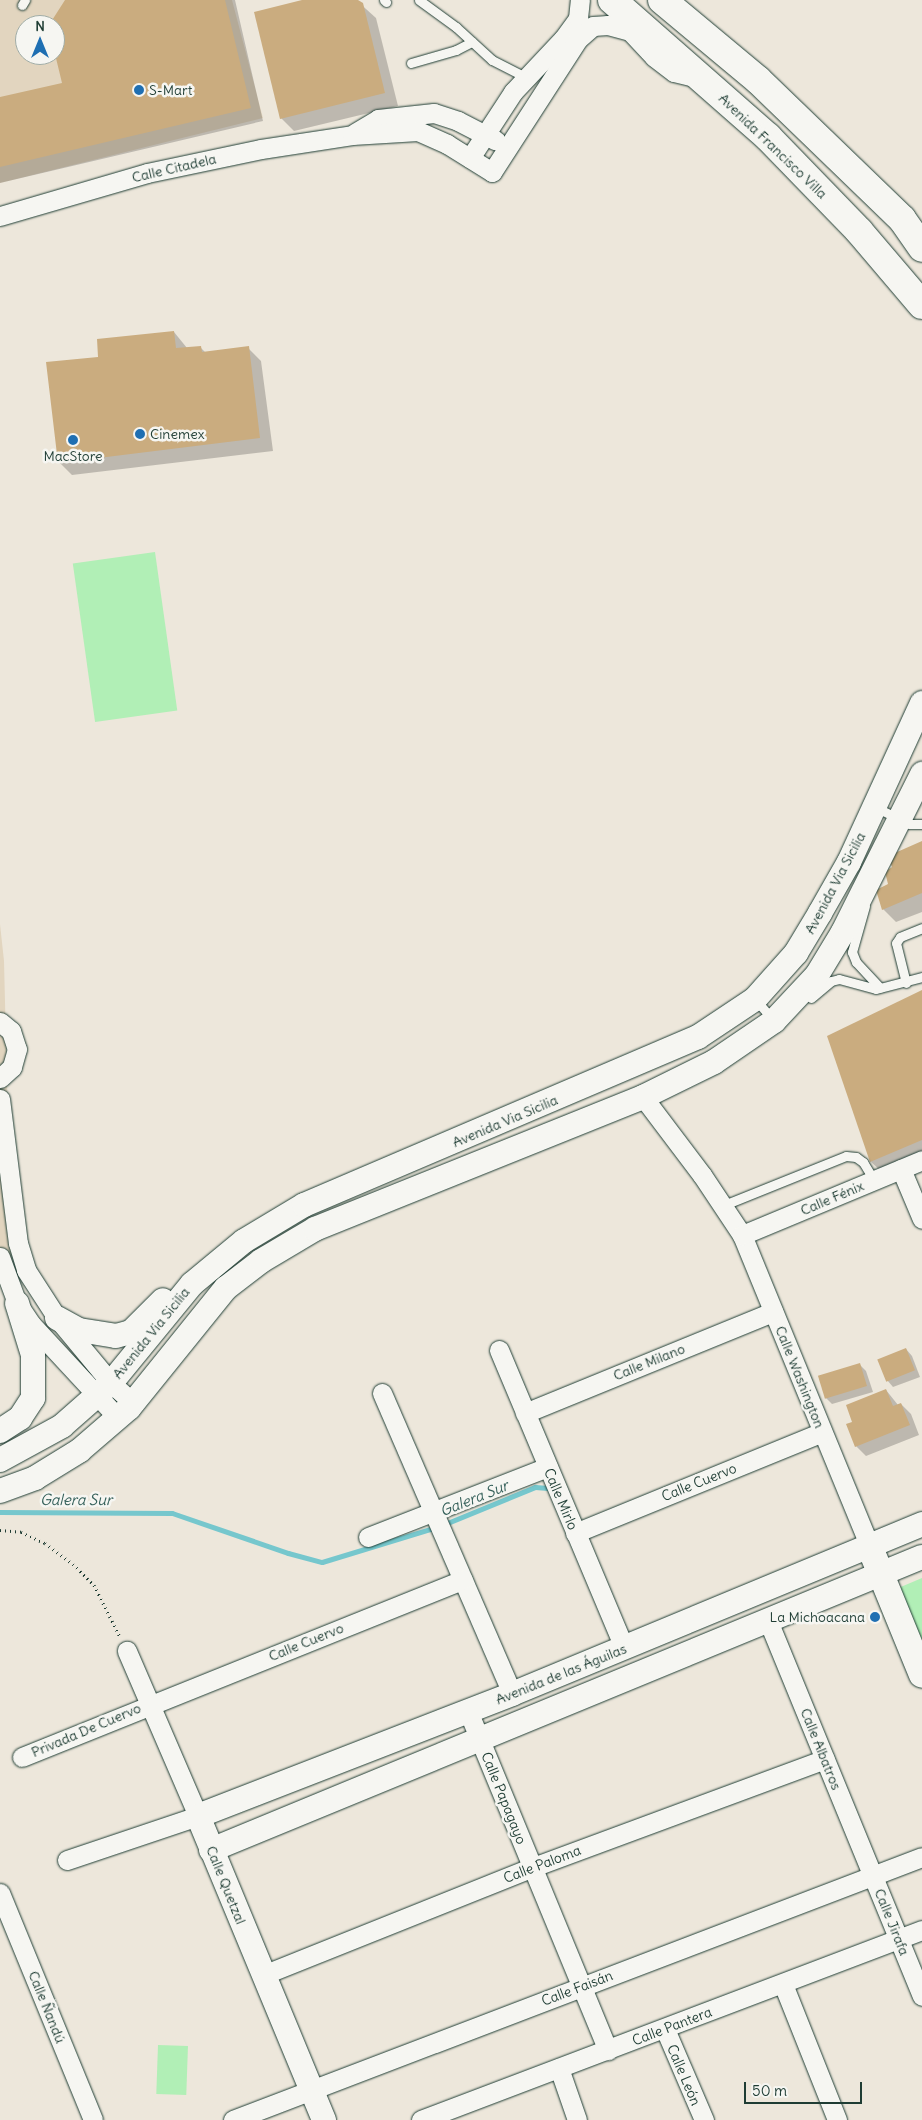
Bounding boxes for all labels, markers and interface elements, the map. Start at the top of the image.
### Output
north arrow [15,15,65,65]
text: N [35,17,45,35]
place label: S-Mart [149,82,192,98]
marker: S-Mart [133,84,145,96]
street label: Avenida Francisco Villa [715,90,831,202]
street label: Calle Citadela [130,150,218,186]
place label: Cinemex [150,426,205,442]
marker: Cinemex [134,428,146,440]
marker: MacStore [67,434,79,446]
place label: MacStore [43,448,103,464]
street label: Avenida Via Sicilia [801,829,869,937]
street label: Avenida Via Sicilia [450,1091,560,1151]
street label: Calle Fénix [798,1177,866,1219]
street label: Avenida Via Sicilia [109,1284,193,1382]
street label: Calle Washington [772,1323,828,1431]
street label: Calle Milano [611,1340,687,1384]
street label: Calle Cuervo [659,1459,739,1505]
street label: Calle Mirlo [540,1466,582,1532]
water label: Galera Sur [437,1476,511,1520]
water label: Galera Sur [40,1491,112,1509]
place label: La Michoacana [770,1609,865,1625]
marker: La Michoacana [869,1611,881,1623]
street label: Calle Cuervo [266,1619,346,1665]
street label: Avenida de las Águilas [493,1640,629,1708]
street label: Privada De Cuervo [29,1699,143,1761]
street label: Calle Albatros [797,1706,845,1792]
street label: Calle Papagayo [478,1750,530,1846]
street label: Calle Paloma [501,1842,583,1886]
street label: Calle Quetzal [203,1843,249,1927]
street label: Calle Jirafa [871,1886,913,1958]
street label: Calle Faisán [539,1967,615,2009]
street label: Calle Ñandú [25,1968,69,2046]
street label: Calle Pantera [630,2003,714,2049]
street label: Calle León [664,2042,704,2108]
scale bar [747,2072,864,2104]
text: 50 m [752,2081,787,2100]

